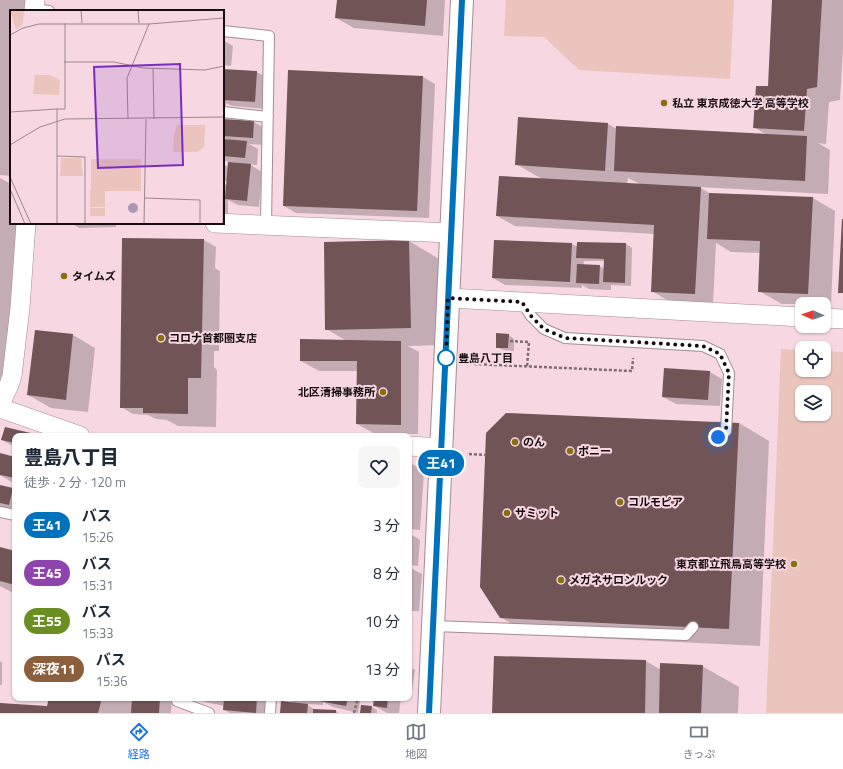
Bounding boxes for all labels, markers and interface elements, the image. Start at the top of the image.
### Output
inset map [10,10,224,224]
place label: 私立 東京成徳大学 高等学校 [672,95,809,111]
marker: 私立 東京成徳大学 高等学校 [659,98,669,108]
place label: タイムズ [72,268,116,284]
marker: タイムズ [59,271,69,281]
north arrow [795,297,831,333]
map controls [795,297,831,421]
place label: コロナ首都圏支店 [169,330,257,346]
marker: コロナ首都圏支店 [156,333,166,343]
button: locate [795,341,831,377]
marker: 豊島八丁目 [437,349,455,367]
place label: 豊島八丁目 [458,350,513,366]
place label: 北区清掃事務所 [298,384,375,400]
button: layers [795,385,831,421]
marker: 北区清掃事務所 [378,387,388,397]
your location [708,427,728,447]
place label: のん [523,434,545,450]
marker: のん [510,437,520,447]
text: 豊島八丁目 [24,442,119,471]
place label: ポニー [578,443,611,459]
button: heart [358,446,400,488]
marker: ポニー [565,446,575,456]
line badge: 王41 [418,450,464,476]
text: 王41 [426,452,456,473]
text: 徒歩 · 2 分 · 120 m [24,472,126,492]
place label: コルモピア [628,494,683,510]
marker: コルモピア [615,497,625,507]
text: バス [82,504,112,527]
place label: サミット [515,505,559,521]
marker: サミット [502,508,512,518]
text: 王41 [32,514,62,535]
text: 3 分 [373,514,400,537]
text: 15:26 [82,527,114,547]
text: バス [82,552,112,575]
place label: 東京都立飛鳥高等学校 [676,556,786,572]
marker: 東京都立飛鳥高等学校 [789,559,799,569]
text: 王45 [32,562,62,583]
text: 8 分 [373,562,400,585]
place label: メガネサロンルック [569,572,668,588]
text: 15:31 [82,575,114,595]
marker: メガネサロンルック [556,575,566,585]
text: バス [82,600,112,623]
text: 王55 [32,610,62,631]
text: 10 分 [365,610,400,633]
text: 15:33 [82,623,114,643]
text: バス [96,648,126,671]
text: 深夜11 [32,658,76,679]
text: 13 分 [365,658,400,681]
text: 15:36 [96,671,128,691]
tab: 経路 [128,721,150,762]
tab: 地図 [405,721,427,762]
tab: きっぷ [683,721,715,762]

